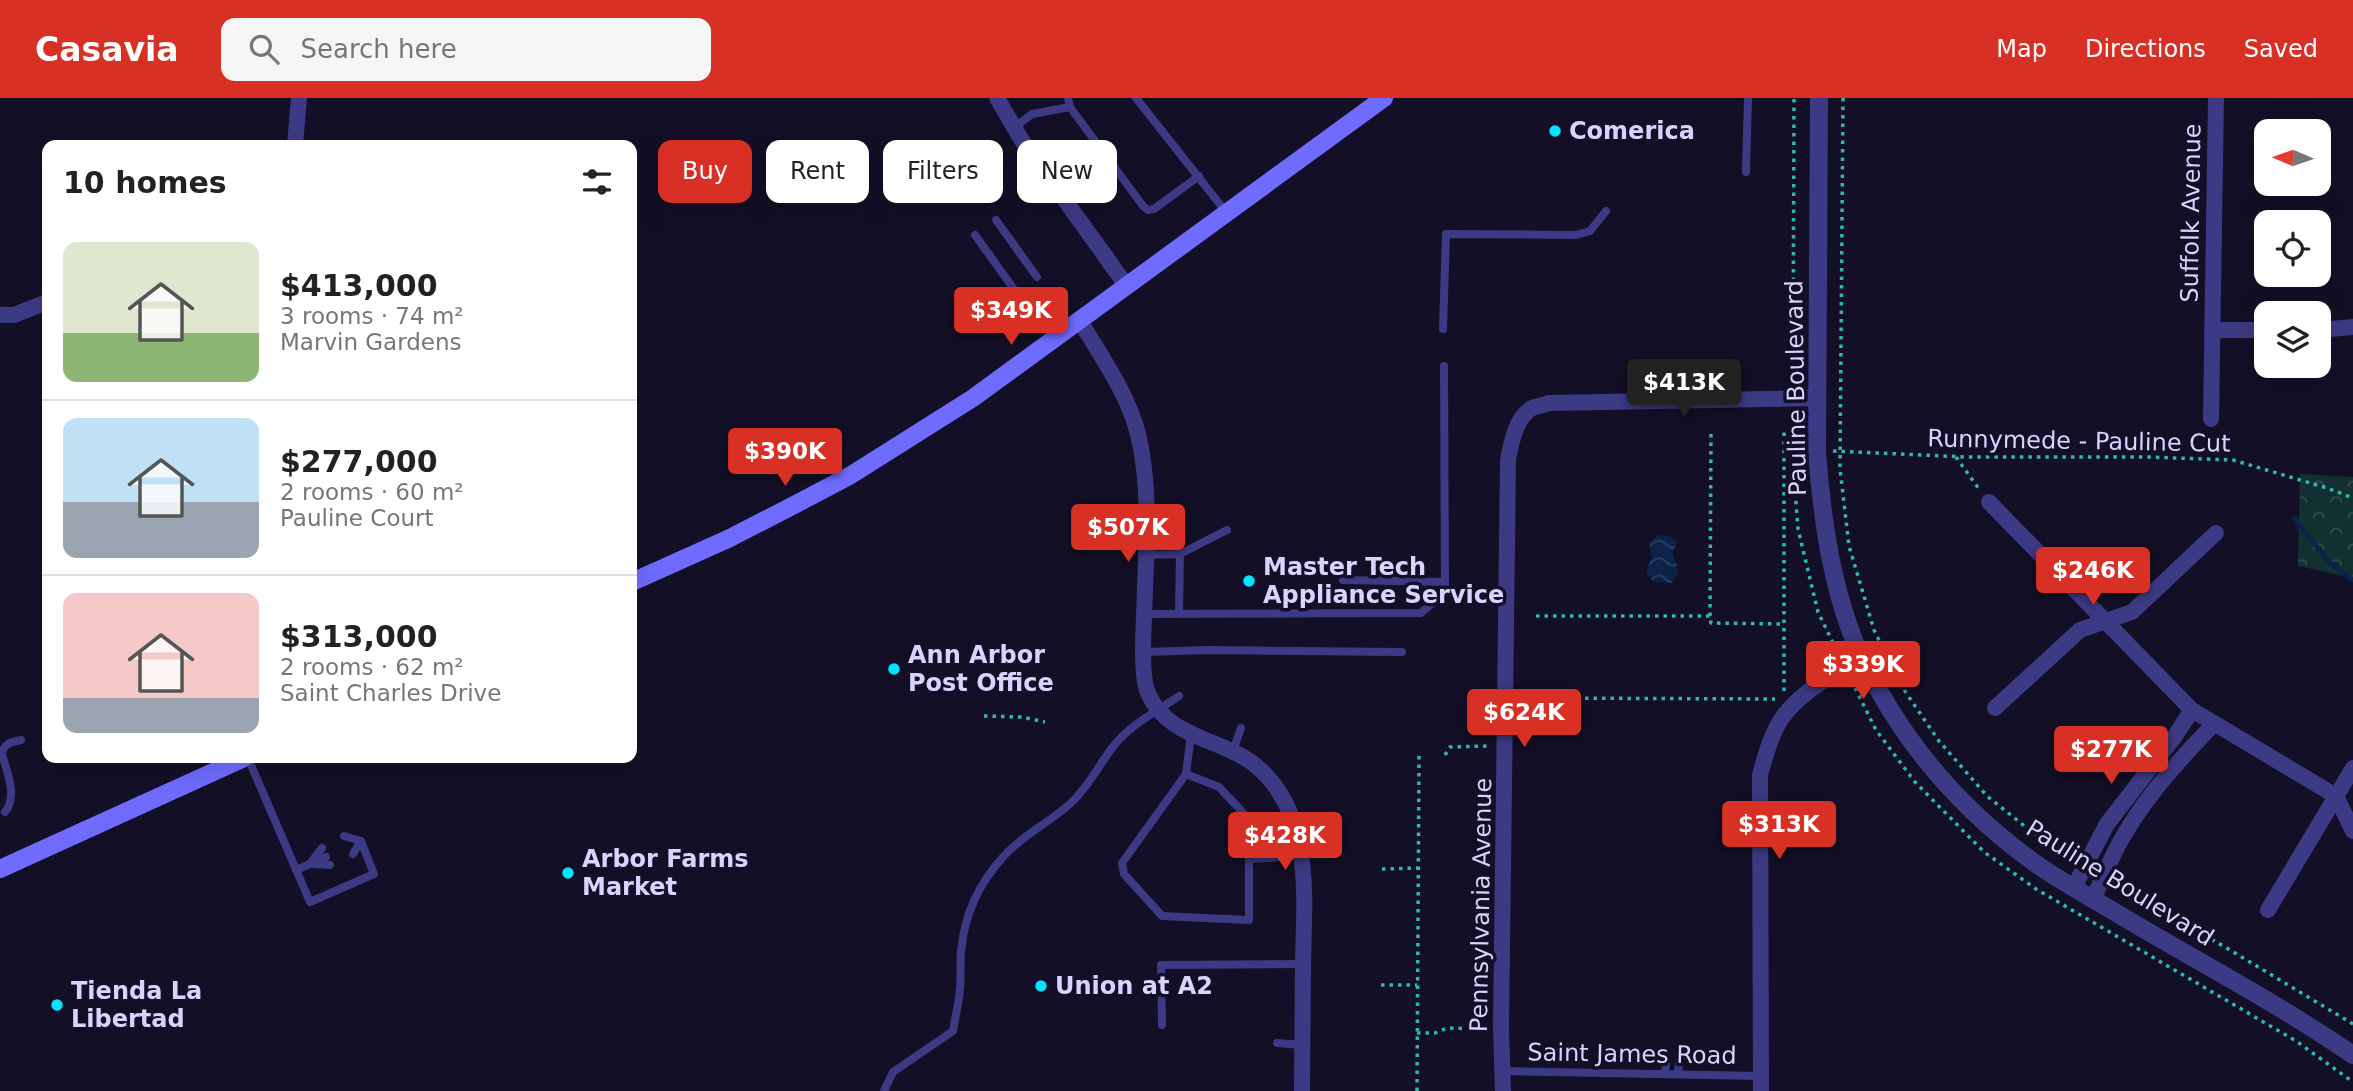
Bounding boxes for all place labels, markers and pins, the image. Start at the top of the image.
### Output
place label: Comerica [1569,117,1695,145]
marker: Comerica [1547,123,1563,139]
pin: $349K [962,288,1060,347]
pin: $413K [1635,360,1733,419]
pin: $390K [736,428,834,488]
pin: $507K [1079,504,1177,564]
pin: $246K [2044,547,2142,607]
place label: Master Tech Appliance Service [1263,553,1504,609]
marker: Master Tech Appliance Service [1241,573,1257,589]
place label: Ann Arbor Post Office [908,641,1054,697]
pin: $339K [1814,642,1912,701]
marker: Ann Arbor Post Office [886,661,902,677]
pin: $624K [1475,690,1573,749]
pin: $277K [2062,726,2160,786]
pin: $313K [1730,802,1828,861]
pin: $428K [1236,812,1334,872]
place label: Arbor Farms Market [582,845,749,901]
marker: Arbor Farms Market [560,865,576,881]
place label: Union at A2 [1055,972,1213,1000]
place label: Tienda La Libertad [71,977,202,1033]
marker: Union at A2 [1033,978,1049,994]
marker: Tienda La Libertad [49,997,65,1013]

